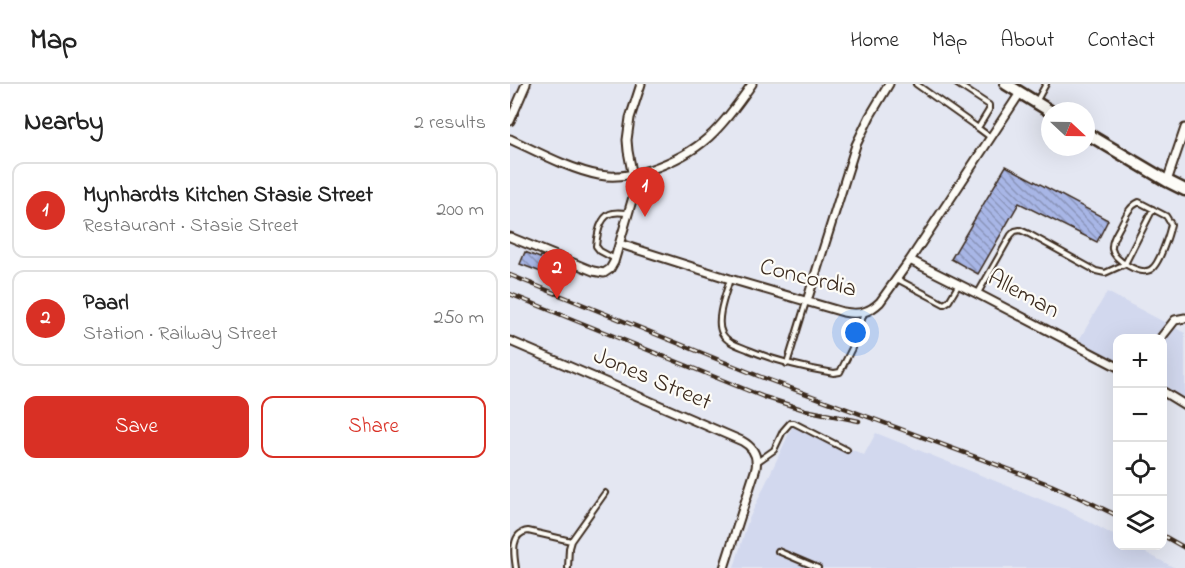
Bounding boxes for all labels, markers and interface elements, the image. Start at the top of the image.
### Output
text: Map [30,21,77,62]
text: Home [850,26,899,56]
text: Map [932,26,967,56]
text: About [1000,26,1054,56]
text: Contact [1087,26,1155,56]
north arrow [1041,102,1095,156]
text: Nearby [24,104,103,142]
text: 2 results [414,109,486,138]
pin: 1 [626,168,664,217]
text: Mynhardts Kitchen Stasie Street [83,180,373,212]
text: 1 [42,196,49,225]
text: 200 m [436,196,484,225]
text: Restaurant · Stasie Street [83,212,298,241]
pin: 2 [538,250,576,299]
street label: Concordia [756,250,860,308]
street label: Alleman [981,261,1065,329]
text: Paarl [83,288,129,320]
text: 2 [41,304,50,333]
text: 250 m [433,304,484,333]
your location [841,318,870,347]
text: Station · Railway Street [83,320,277,349]
map controls [1113,334,1167,550]
button: + [1113,334,1167,388]
street label: Jones Street [587,339,717,421]
button: − [1113,388,1167,442]
button: Save [24,396,249,458]
button: Share [261,396,486,458]
button: locate [1113,442,1167,496]
button: layers [1113,496,1167,550]

